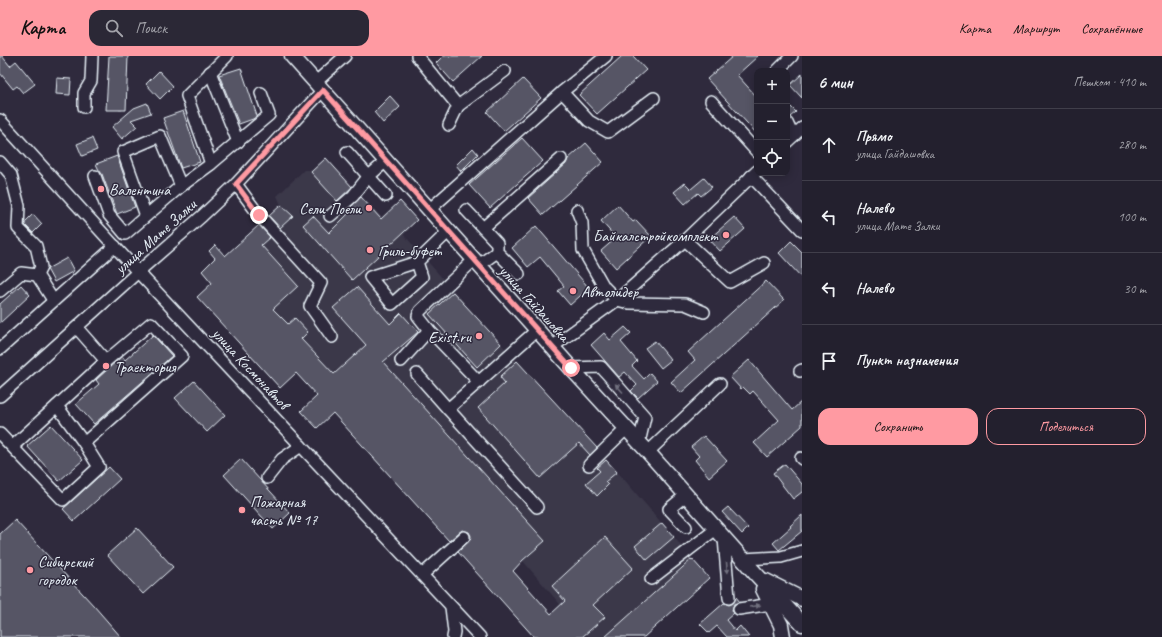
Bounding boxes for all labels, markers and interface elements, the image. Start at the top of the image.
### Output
search box [89,10,369,46]
text: Карта [20,16,65,40]
icon: search [103,17,125,39]
text: Поиск [135,19,167,38]
text: Карта [959,20,991,37]
text: Маршрут [1013,20,1059,37]
text: Сохранённые [1081,20,1142,37]
map controls [754,68,790,176]
button: + [754,68,790,104]
text: 6 мин [818,72,853,93]
text: Пешком · 410 m [1073,74,1146,90]
button: − [754,104,790,140]
text: Прямо [856,127,892,146]
icon: ahead [818,134,840,156]
text: 280 m [1118,137,1146,153]
button: locate [754,140,790,176]
text: улица Гайдашовка [856,146,934,162]
place label: Валентина [109,180,171,200]
marker: Валентина [96,184,106,194]
street label: улица Мате Залки [110,194,201,279]
place label: Сели Поели [299,199,362,219]
text: Налево [856,199,894,218]
marker: Сели Поели [364,203,374,213]
route end [250,206,268,224]
icon: left [818,206,840,228]
text: 100 m [1118,209,1146,225]
text: улица Мате Залки [856,218,940,234]
place label: Байкалстройкомплект [593,226,719,246]
marker: Байкалстройкомплект [721,230,731,240]
place label: Гриль-буфет [378,241,443,261]
marker: Гриль-буфет [365,245,375,255]
street label: улица Гайдашовка [494,260,575,347]
icon: left [818,278,840,300]
text: Налево [856,279,894,298]
text: 30 m [1124,281,1146,297]
place label: Автолидер [581,282,639,302]
marker: Автолидер [568,286,578,296]
street label: улица Космонавтов [207,323,295,416]
place label: Exist.ru [428,327,472,347]
marker: Exist.ru [474,331,484,341]
icon: arrive [818,350,840,372]
text: Пункт назначения [856,351,958,370]
place label: Траектория [114,357,177,377]
route start [562,359,580,377]
marker: Траектория [101,361,111,371]
one-way arrow [615,383,624,393]
button: Сохранить [818,408,978,445]
button: Поделиться [986,408,1146,445]
place label: Пожарная часть № 17 [250,492,318,530]
marker: Пожарная часть № 17 [237,505,247,515]
place label: Сибирский городок [38,552,95,590]
one-way arrow [723,562,730,574]
marker: Сибирский городок [25,565,35,575]
one-way arrow [749,603,761,609]

